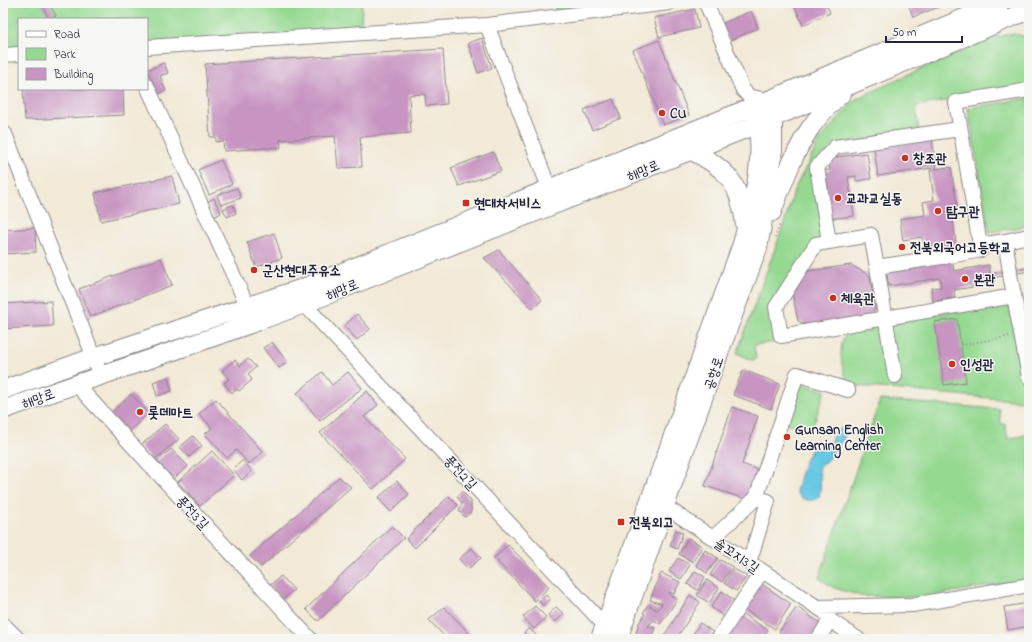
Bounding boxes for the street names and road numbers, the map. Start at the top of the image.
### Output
street label: 해망로 [624,155,663,187]
street label: 해망로 [323,274,362,306]
street label: 공항로 [699,354,730,393]
street label: 해망로 [19,384,58,415]
street label: 풍전2길 [438,451,482,496]
street label: 풍전3길 [171,491,214,535]
street label: 솔꼬지3길 [709,533,764,580]

